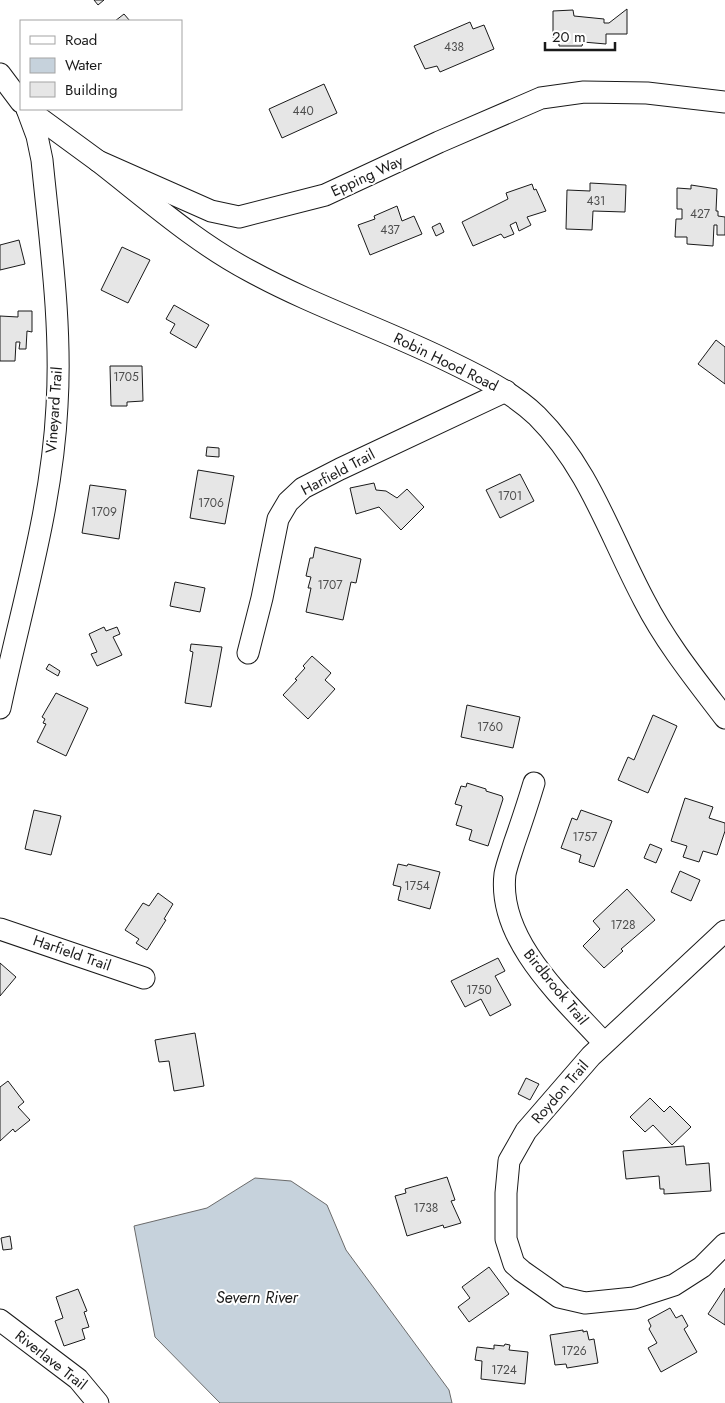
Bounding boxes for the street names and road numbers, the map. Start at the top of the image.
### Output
street label: Epping Way [327,150,407,202]
street label: Robin Hood Road [390,327,502,397]
street label: Vineyard Trail [40,366,68,454]
street label: Harfield Trail [297,443,379,501]
street label: Harfield Trail [30,929,114,977]
street label: Birdbrook Trail [518,944,594,1030]
street label: Roydon Trail [526,1056,594,1128]
street label: Riverlave Trail [10,1325,92,1395]

